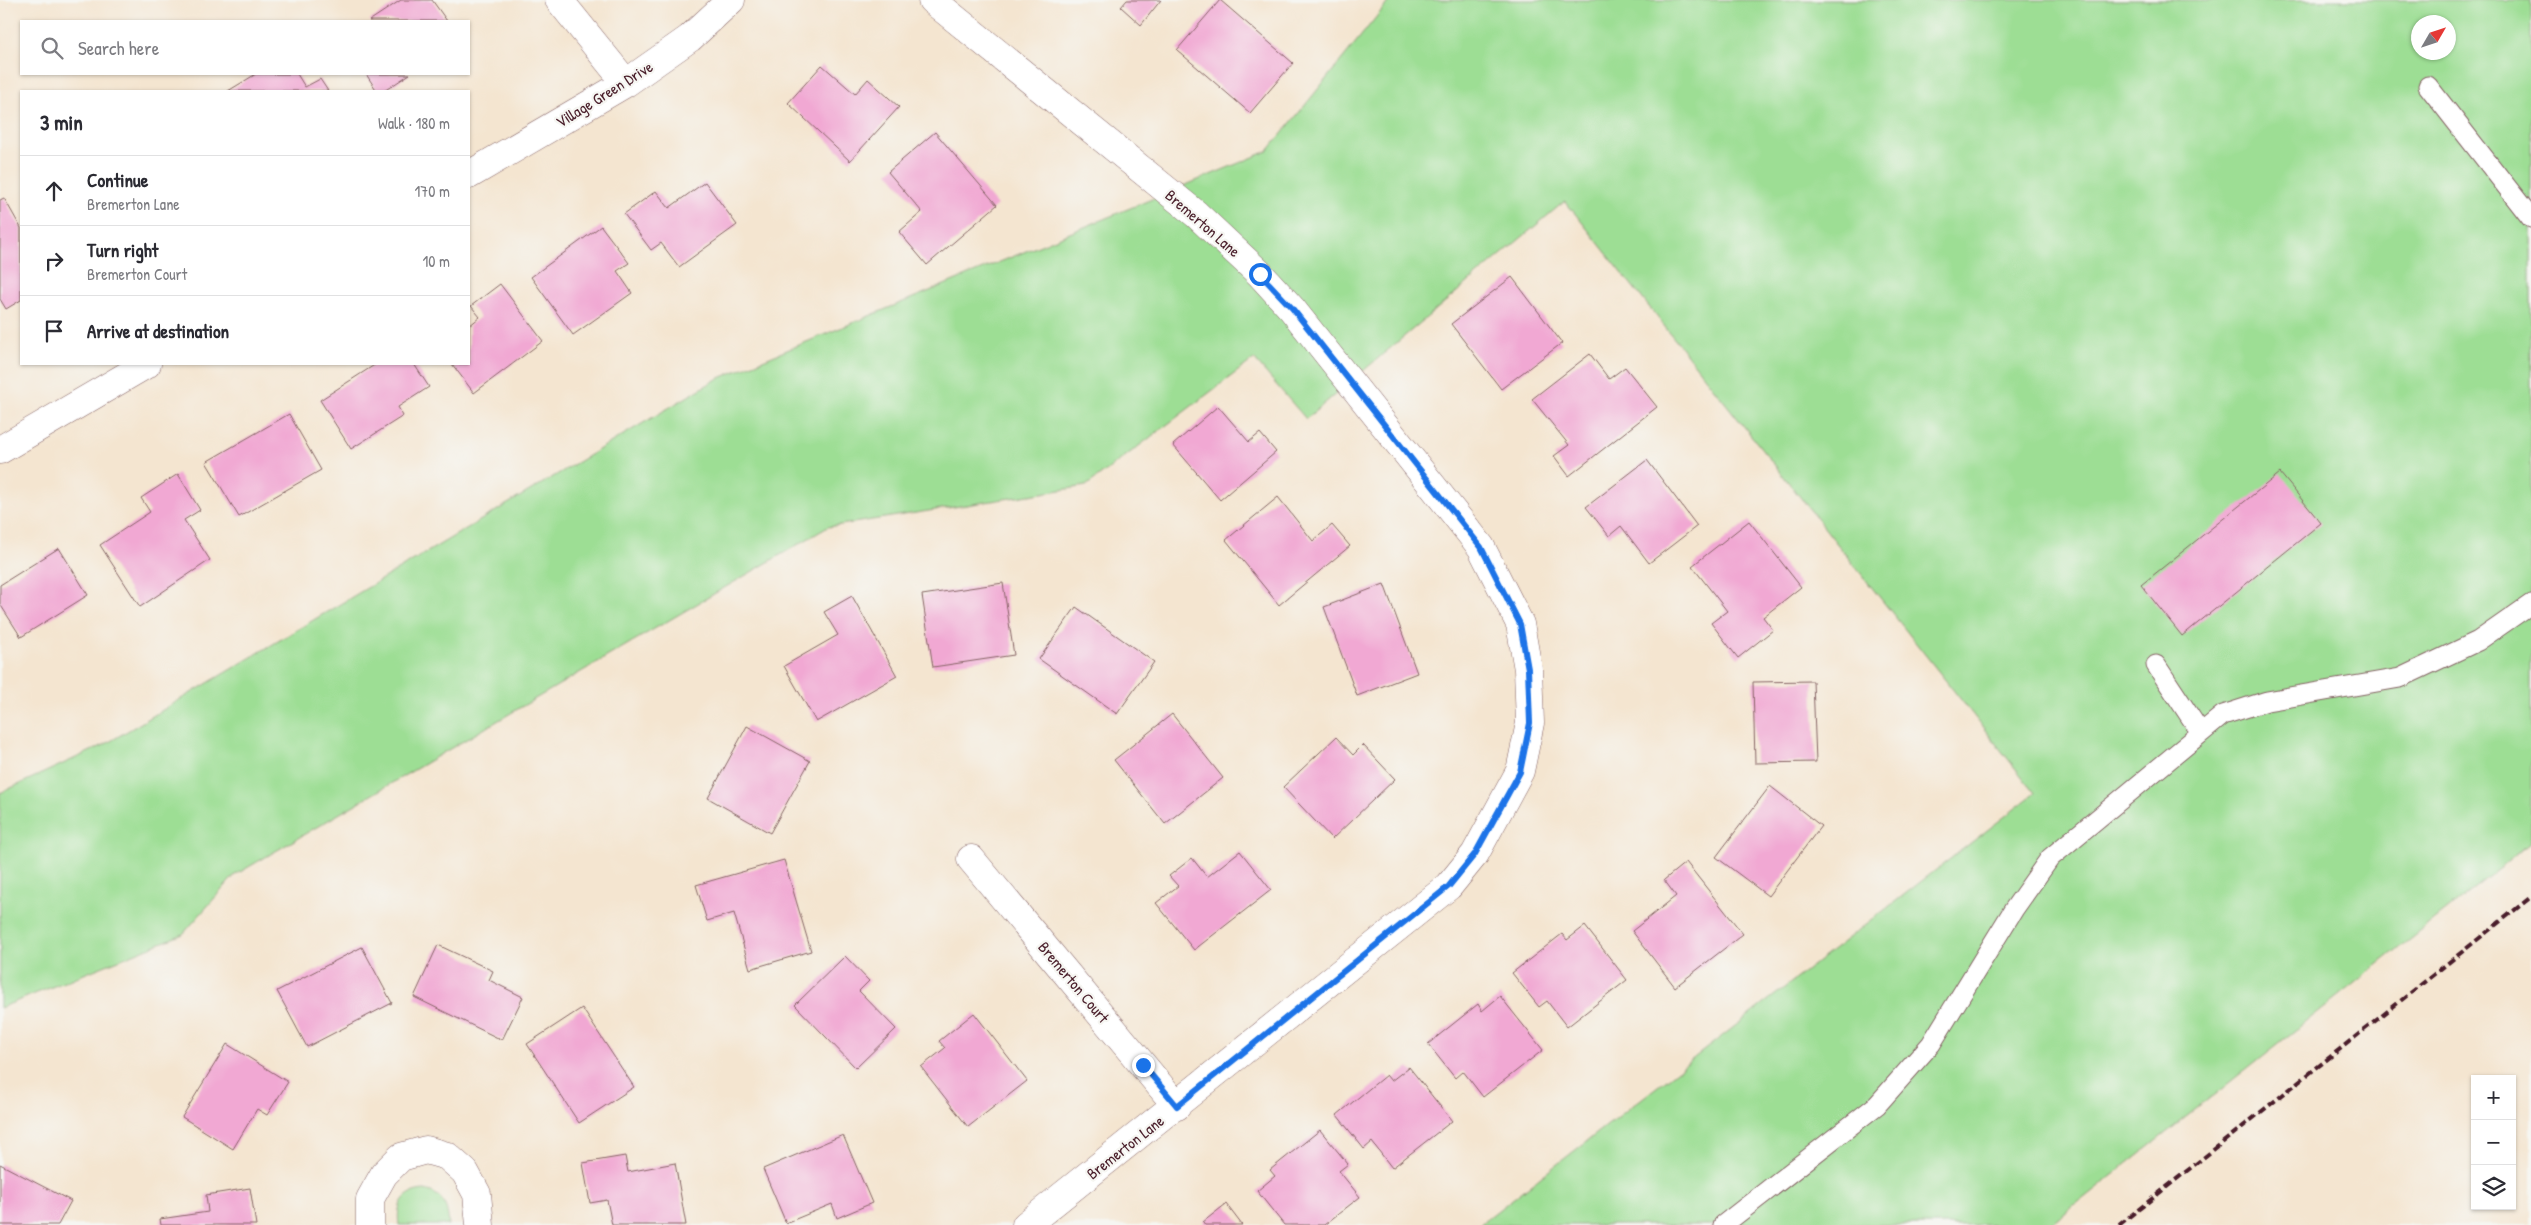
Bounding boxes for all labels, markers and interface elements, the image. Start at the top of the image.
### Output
north arrow [2411,15,2456,60]
search box [20,20,470,75]
icon: search [38,34,66,62]
text: Search here [78,35,159,61]
street label: Village Green Drive [551,55,657,133]
text: 3 min [40,108,83,137]
text: Walk · 180 m [378,112,450,134]
text: Continue [87,167,148,193]
icon: ahead [40,177,68,205]
text: 170 m [415,180,450,202]
street label: Bremerton Lane [1161,184,1246,262]
text: Bremerton Lane [87,193,180,215]
text: Turn right [87,237,158,263]
icon: right [40,247,68,275]
text: 10 m [422,250,450,272]
text: Bremerton Court [87,263,187,285]
route start [1249,263,1272,286]
icon: arrive [40,317,68,345]
text: Arrive at destination [87,318,229,344]
street label: Bremerton Court [1033,937,1115,1028]
route end [1132,1054,1155,1077]
map controls [2471,1075,2516,1210]
button: + [2471,1075,2516,1120]
street label: Bremerton Lane [1082,1109,1169,1184]
button: − [2471,1120,2516,1165]
button: layers [2471,1165,2516,1210]

